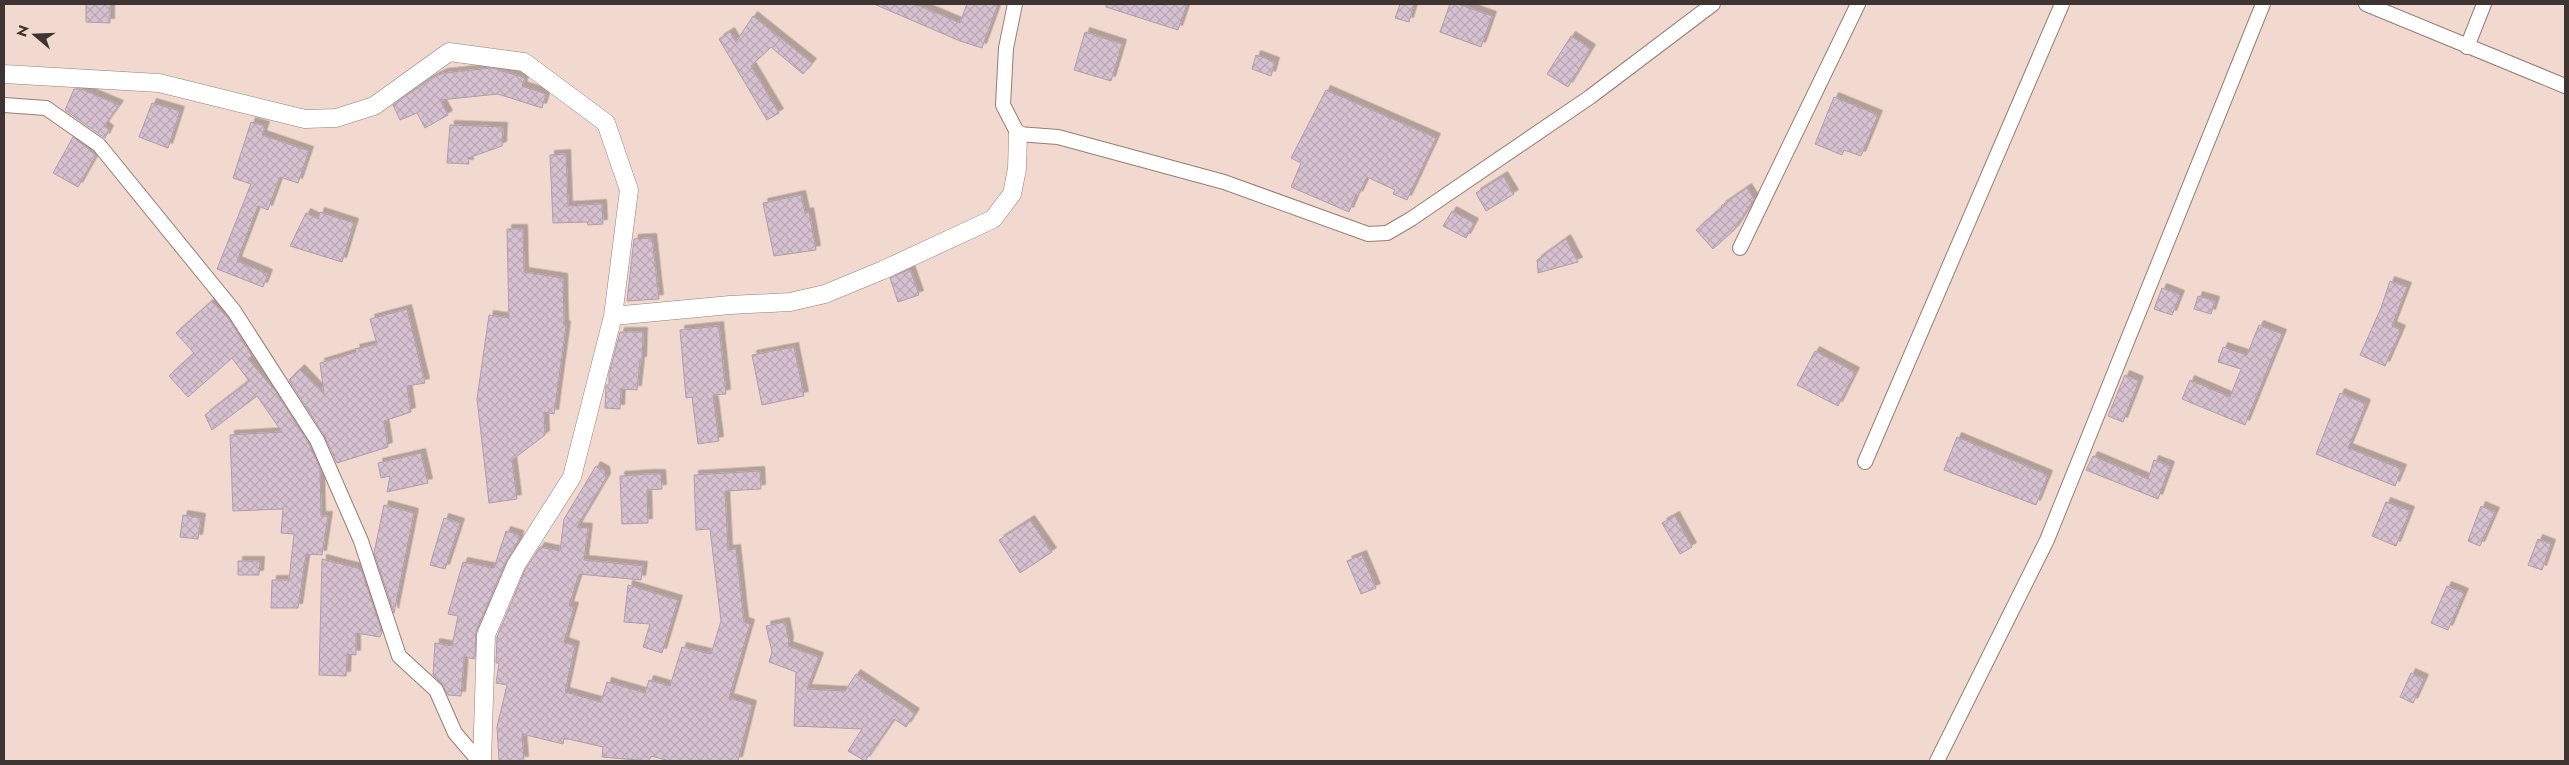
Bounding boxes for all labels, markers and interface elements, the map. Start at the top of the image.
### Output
north arrow [10,10,60,60]
text: N [11,22,34,39]

